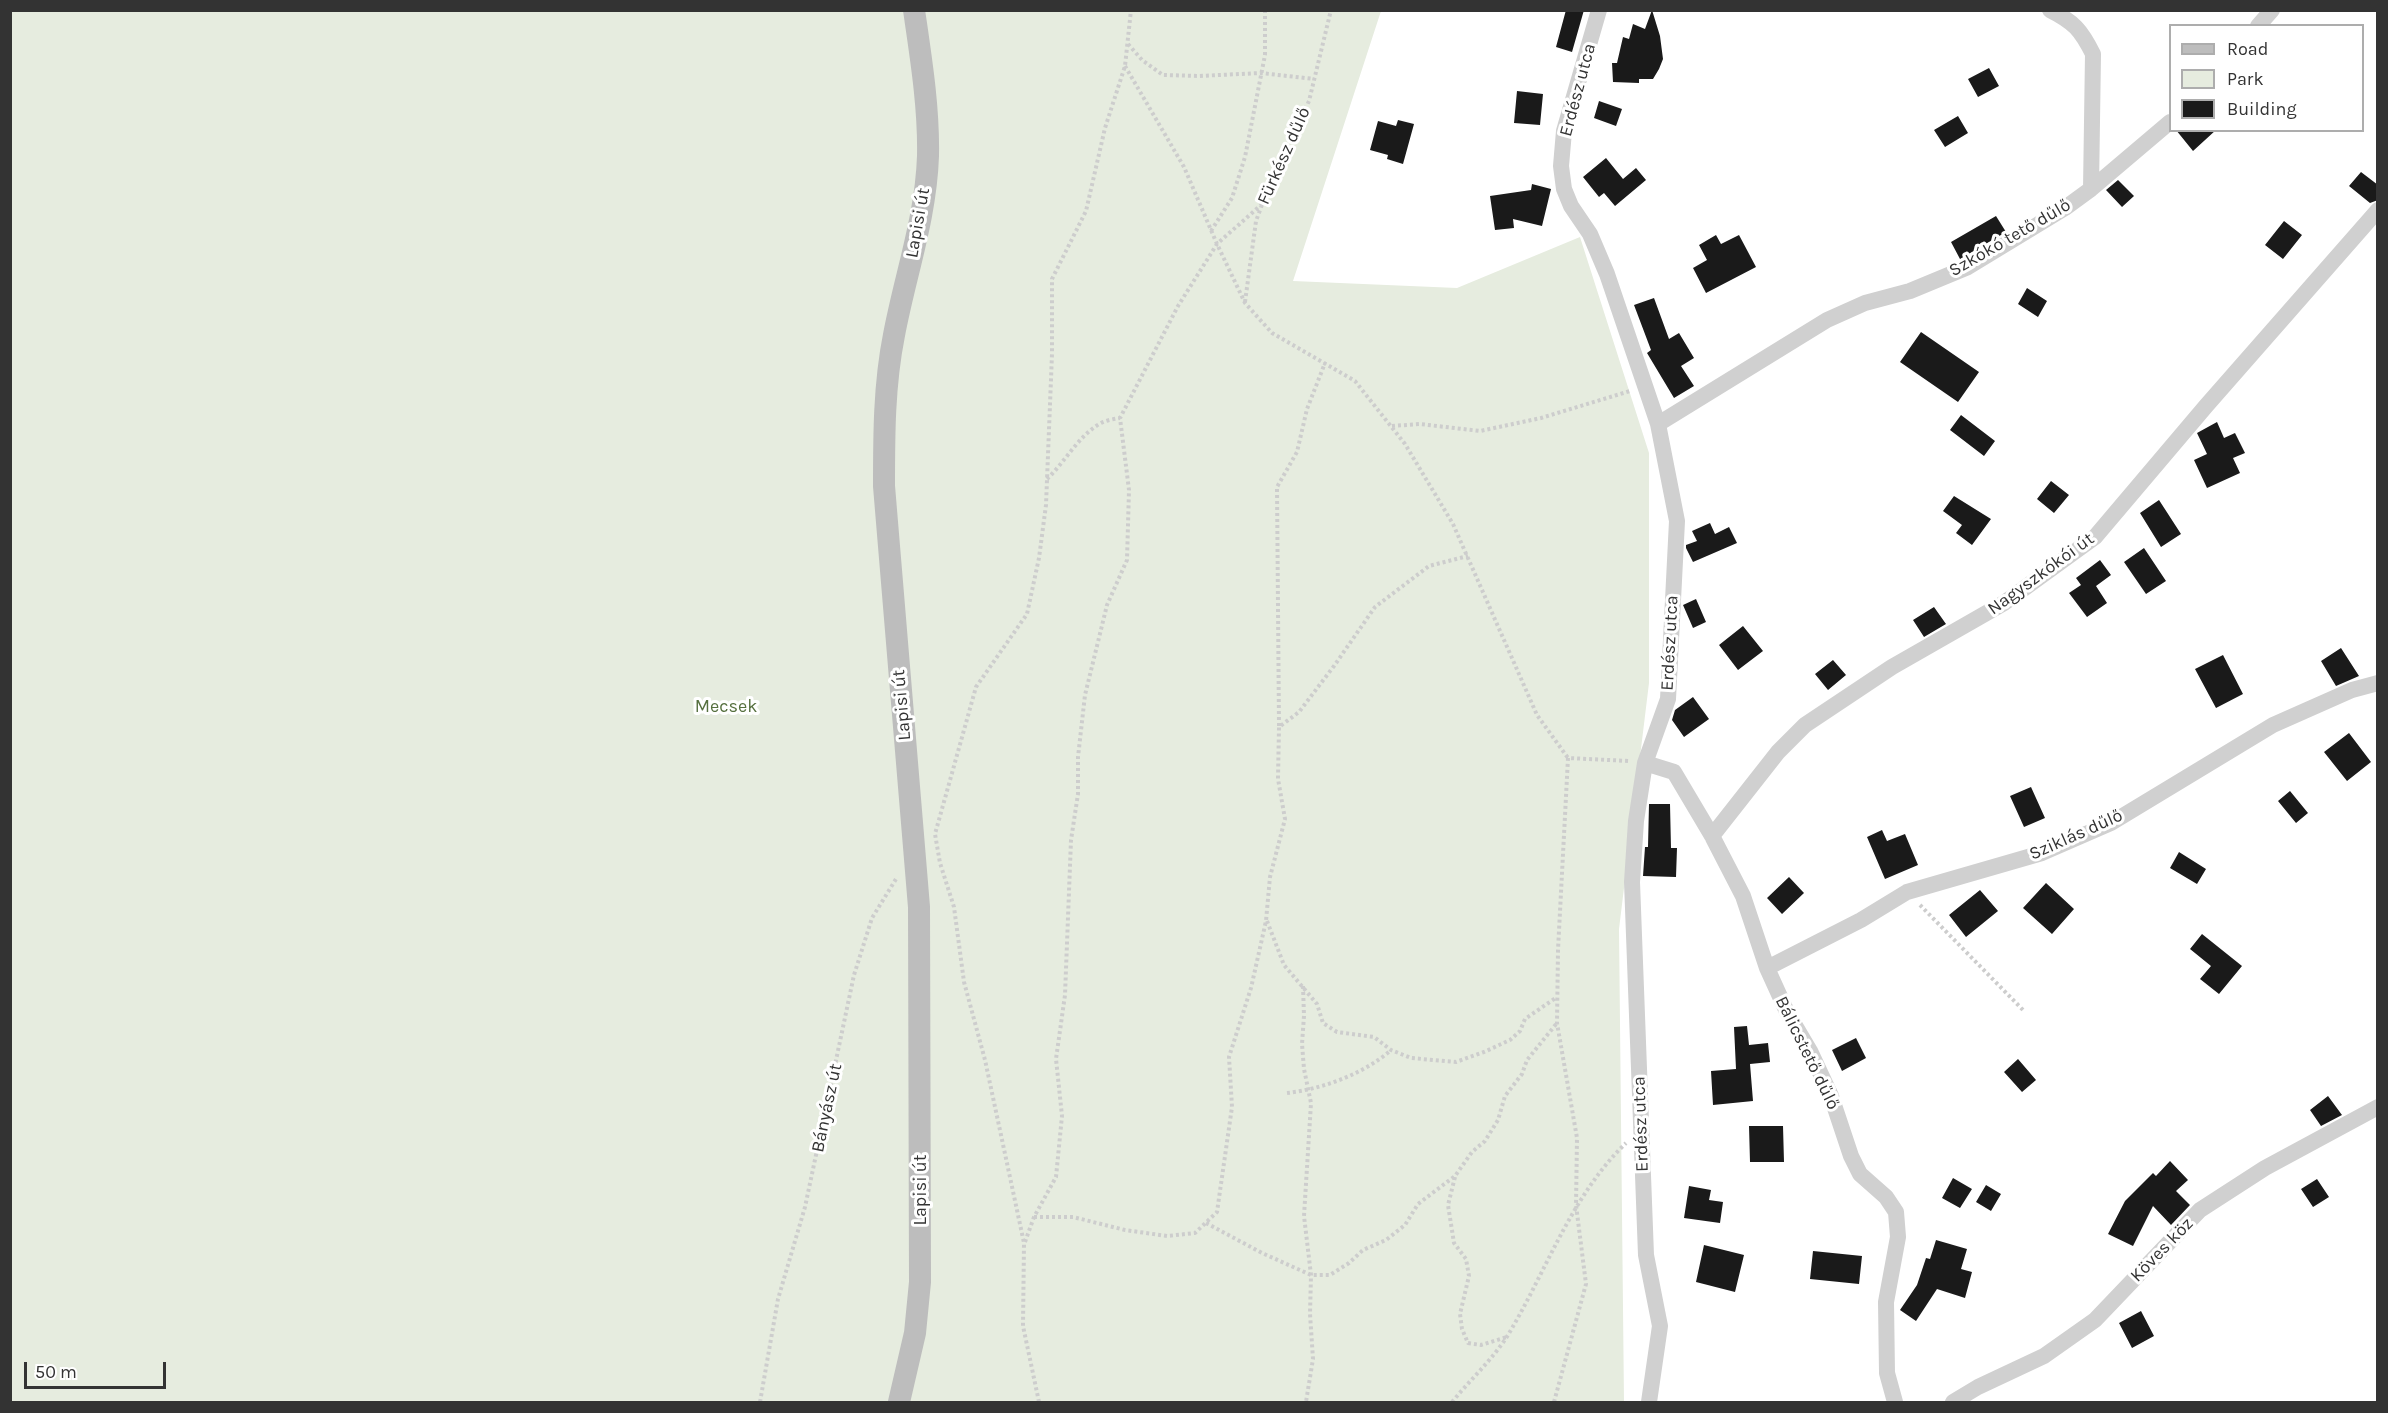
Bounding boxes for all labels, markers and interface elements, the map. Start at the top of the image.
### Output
legend [2169,24,2364,132]
text: Road [2227,38,2268,60]
street label: Erdész utca [1555,41,1601,139]
text: Park [2227,68,2264,90]
text: Building [2227,98,2297,120]
street label: Fürkész dűlő [1253,104,1315,208]
street label: Lapisi út [901,186,935,260]
street label: Szkókó tető dűlő [1945,194,2075,282]
street label: Nagyszkókói út [1984,528,2098,620]
street label: Erdész utca [1657,595,1683,691]
street label: Lapisi út [888,669,916,741]
park label: Mecsek [695,696,757,718]
street label: Sziklás dűlő [2026,805,2126,865]
street label: Bálicstető dűlő [1770,993,1844,1113]
street label: Bányász út [807,1062,847,1154]
street label: Erdész utca [1629,1076,1653,1172]
street label: Lapisi út [910,1155,932,1225]
street label: Köves köz [2126,1213,2198,1287]
scale bar [27,1350,170,1388]
text: 50 m [35,1361,77,1383]

